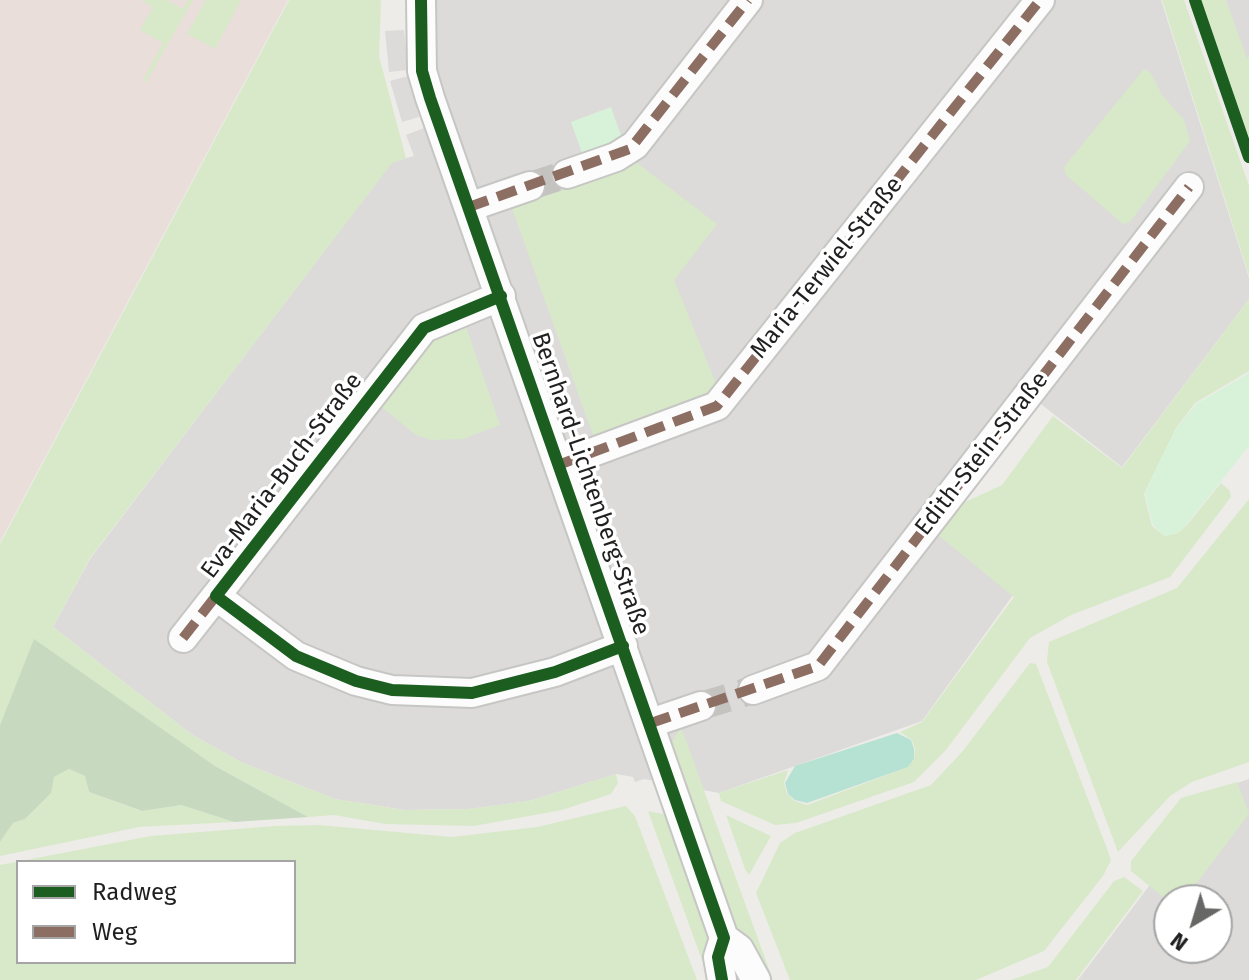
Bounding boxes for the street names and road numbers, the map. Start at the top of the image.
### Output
street label: Maria-Terwiel-Straße [745,171,909,365]
street label: Bernhard-Lichtenberg-Straße [525,329,655,639]
street label: Edith-Stein-Straße [909,367,1055,541]
street label: Eva-Maria-Buch-Straße [195,368,369,584]

